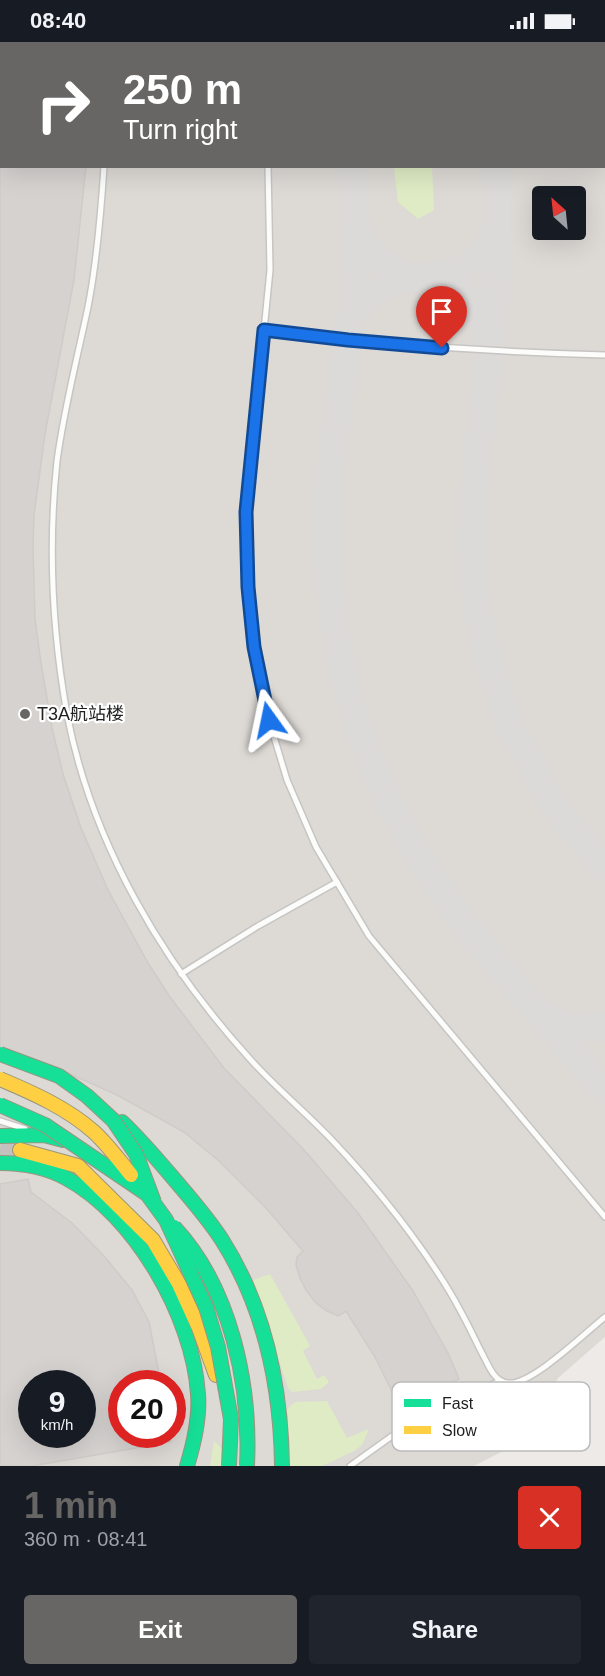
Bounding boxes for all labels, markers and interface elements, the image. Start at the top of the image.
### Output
text: 08:40 [30,8,86,33]
icon: right [24,66,102,144]
text: 250 m [123,66,242,113]
text: Turn right [123,115,238,145]
north arrow [532,186,586,240]
map controls [532,186,586,240]
pin [416,286,467,348]
icon: arrive [425,295,458,328]
position arrow [237,688,301,752]
place label: T3A航站楼 [37,704,124,724]
marker: T3A航站楼 [18,707,32,721]
speed limit sign: 20 [108,1370,186,1448]
legend [392,1382,590,1451]
text: 9 [49,1385,65,1418]
text: Fast [442,1395,474,1412]
text: km/h [41,1416,73,1433]
text: Slow [442,1422,477,1439]
text: 1 min [24,1485,118,1526]
button: close [518,1486,581,1549]
text: 360 m · 08:41 [24,1528,147,1550]
button: Exit [24,1595,297,1664]
button: Share [309,1595,581,1664]

